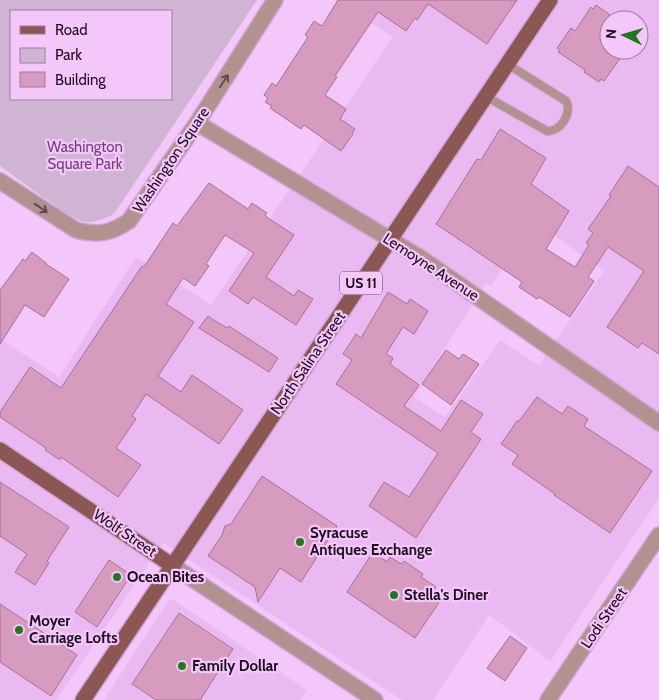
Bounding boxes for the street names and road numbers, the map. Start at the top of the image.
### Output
street label: Washington Square [129,103,213,216]
street label: Lemoyne Avenue [380,229,483,305]
road number: US 11 [340,272,382,294]
street label: North Salina Street [267,308,349,418]
street label: Wolf Street [90,505,160,561]
street label: Lodi Street [577,584,631,652]

